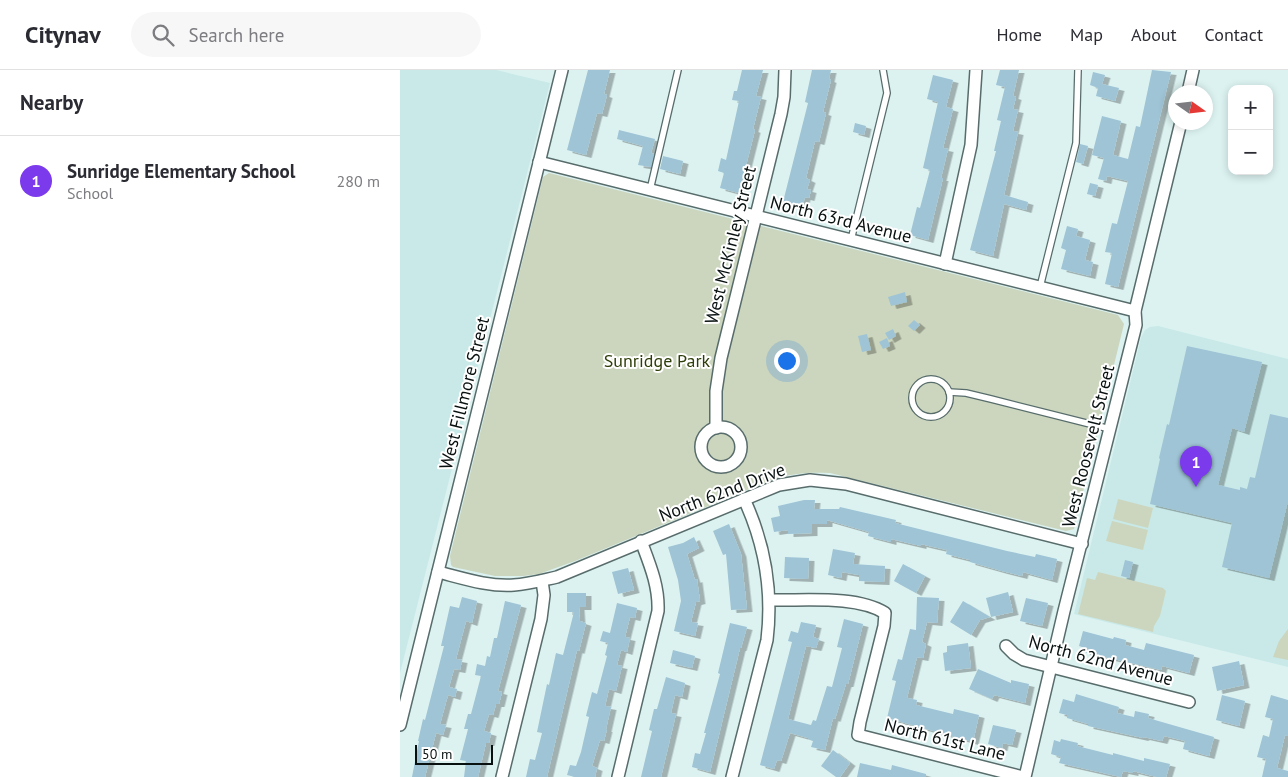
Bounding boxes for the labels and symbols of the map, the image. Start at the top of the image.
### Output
north arrow [1168,85,1213,130]
street label: West McKinley Street [699,163,761,327]
street label: North 63rd Avenue [768,190,914,248]
street label: West Fillmore Street [434,314,494,472]
your location [774,348,800,374]
park label: Sunridge Park [604,349,711,372]
street label: West Roosevelt Street [1057,362,1119,530]
pin: 1 [1180,446,1212,487]
street label: North 62nd Drive [656,457,788,527]
street label: North 62nd Avenue [1026,630,1176,690]
street label: North 61st Lane [882,713,1008,765]
scale bar [415,742,492,765]

